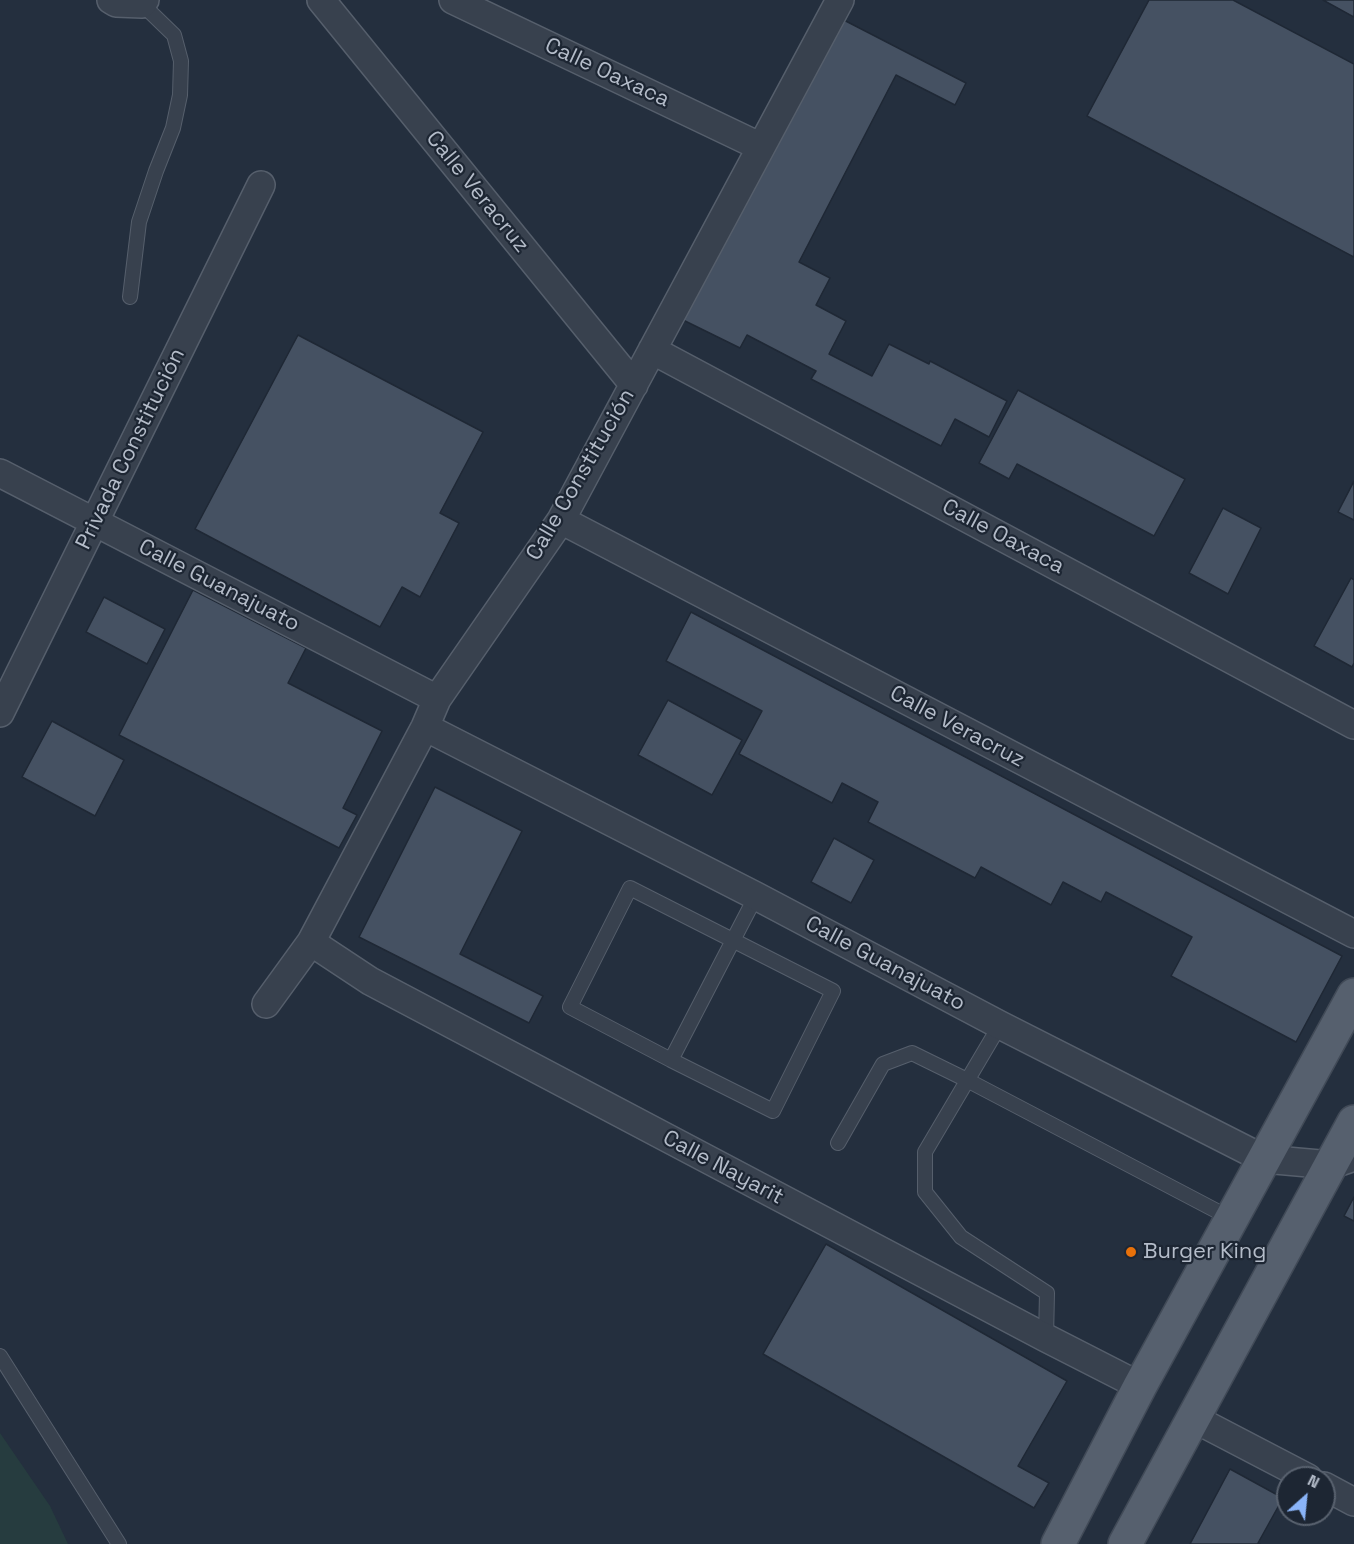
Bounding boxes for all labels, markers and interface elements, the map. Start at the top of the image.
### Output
street label: Calle Oaxaca [540,33,674,113]
street label: Calle Veracruz [420,126,534,258]
street label: Privada Constitución [71,344,191,554]
street label: Calle Constitución [521,385,641,565]
street label: Calle Oaxaca [937,494,1069,580]
street label: Calle Guanajuato [134,534,304,638]
street label: Calle Veracruz [885,680,1029,774]
street label: Calle Guanajuato [801,911,969,1017]
street label: Calle Nayarit [658,1125,788,1211]
place label: Burger King [1143,1239,1266,1265]
marker: Burger King [1124,1245,1138,1259]
north arrow [1276,1466,1336,1526]
text: N [1304,1470,1323,1493]

